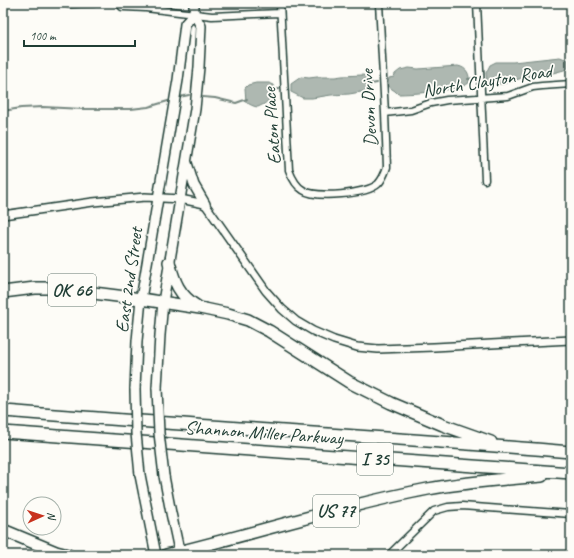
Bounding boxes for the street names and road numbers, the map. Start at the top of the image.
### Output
street label: North Clayton Road [421,58,557,103]
street label: Devon Drive [355,67,383,147]
street label: Eaton Place [257,85,287,165]
street label: East 2nd Street [110,224,148,334]
road number: OK 66 [48,274,96,306]
street label: Shannon Miller Parkway [184,416,345,451]
road number: I 35 [357,443,393,475]
road number: US 77 [313,495,359,527]

